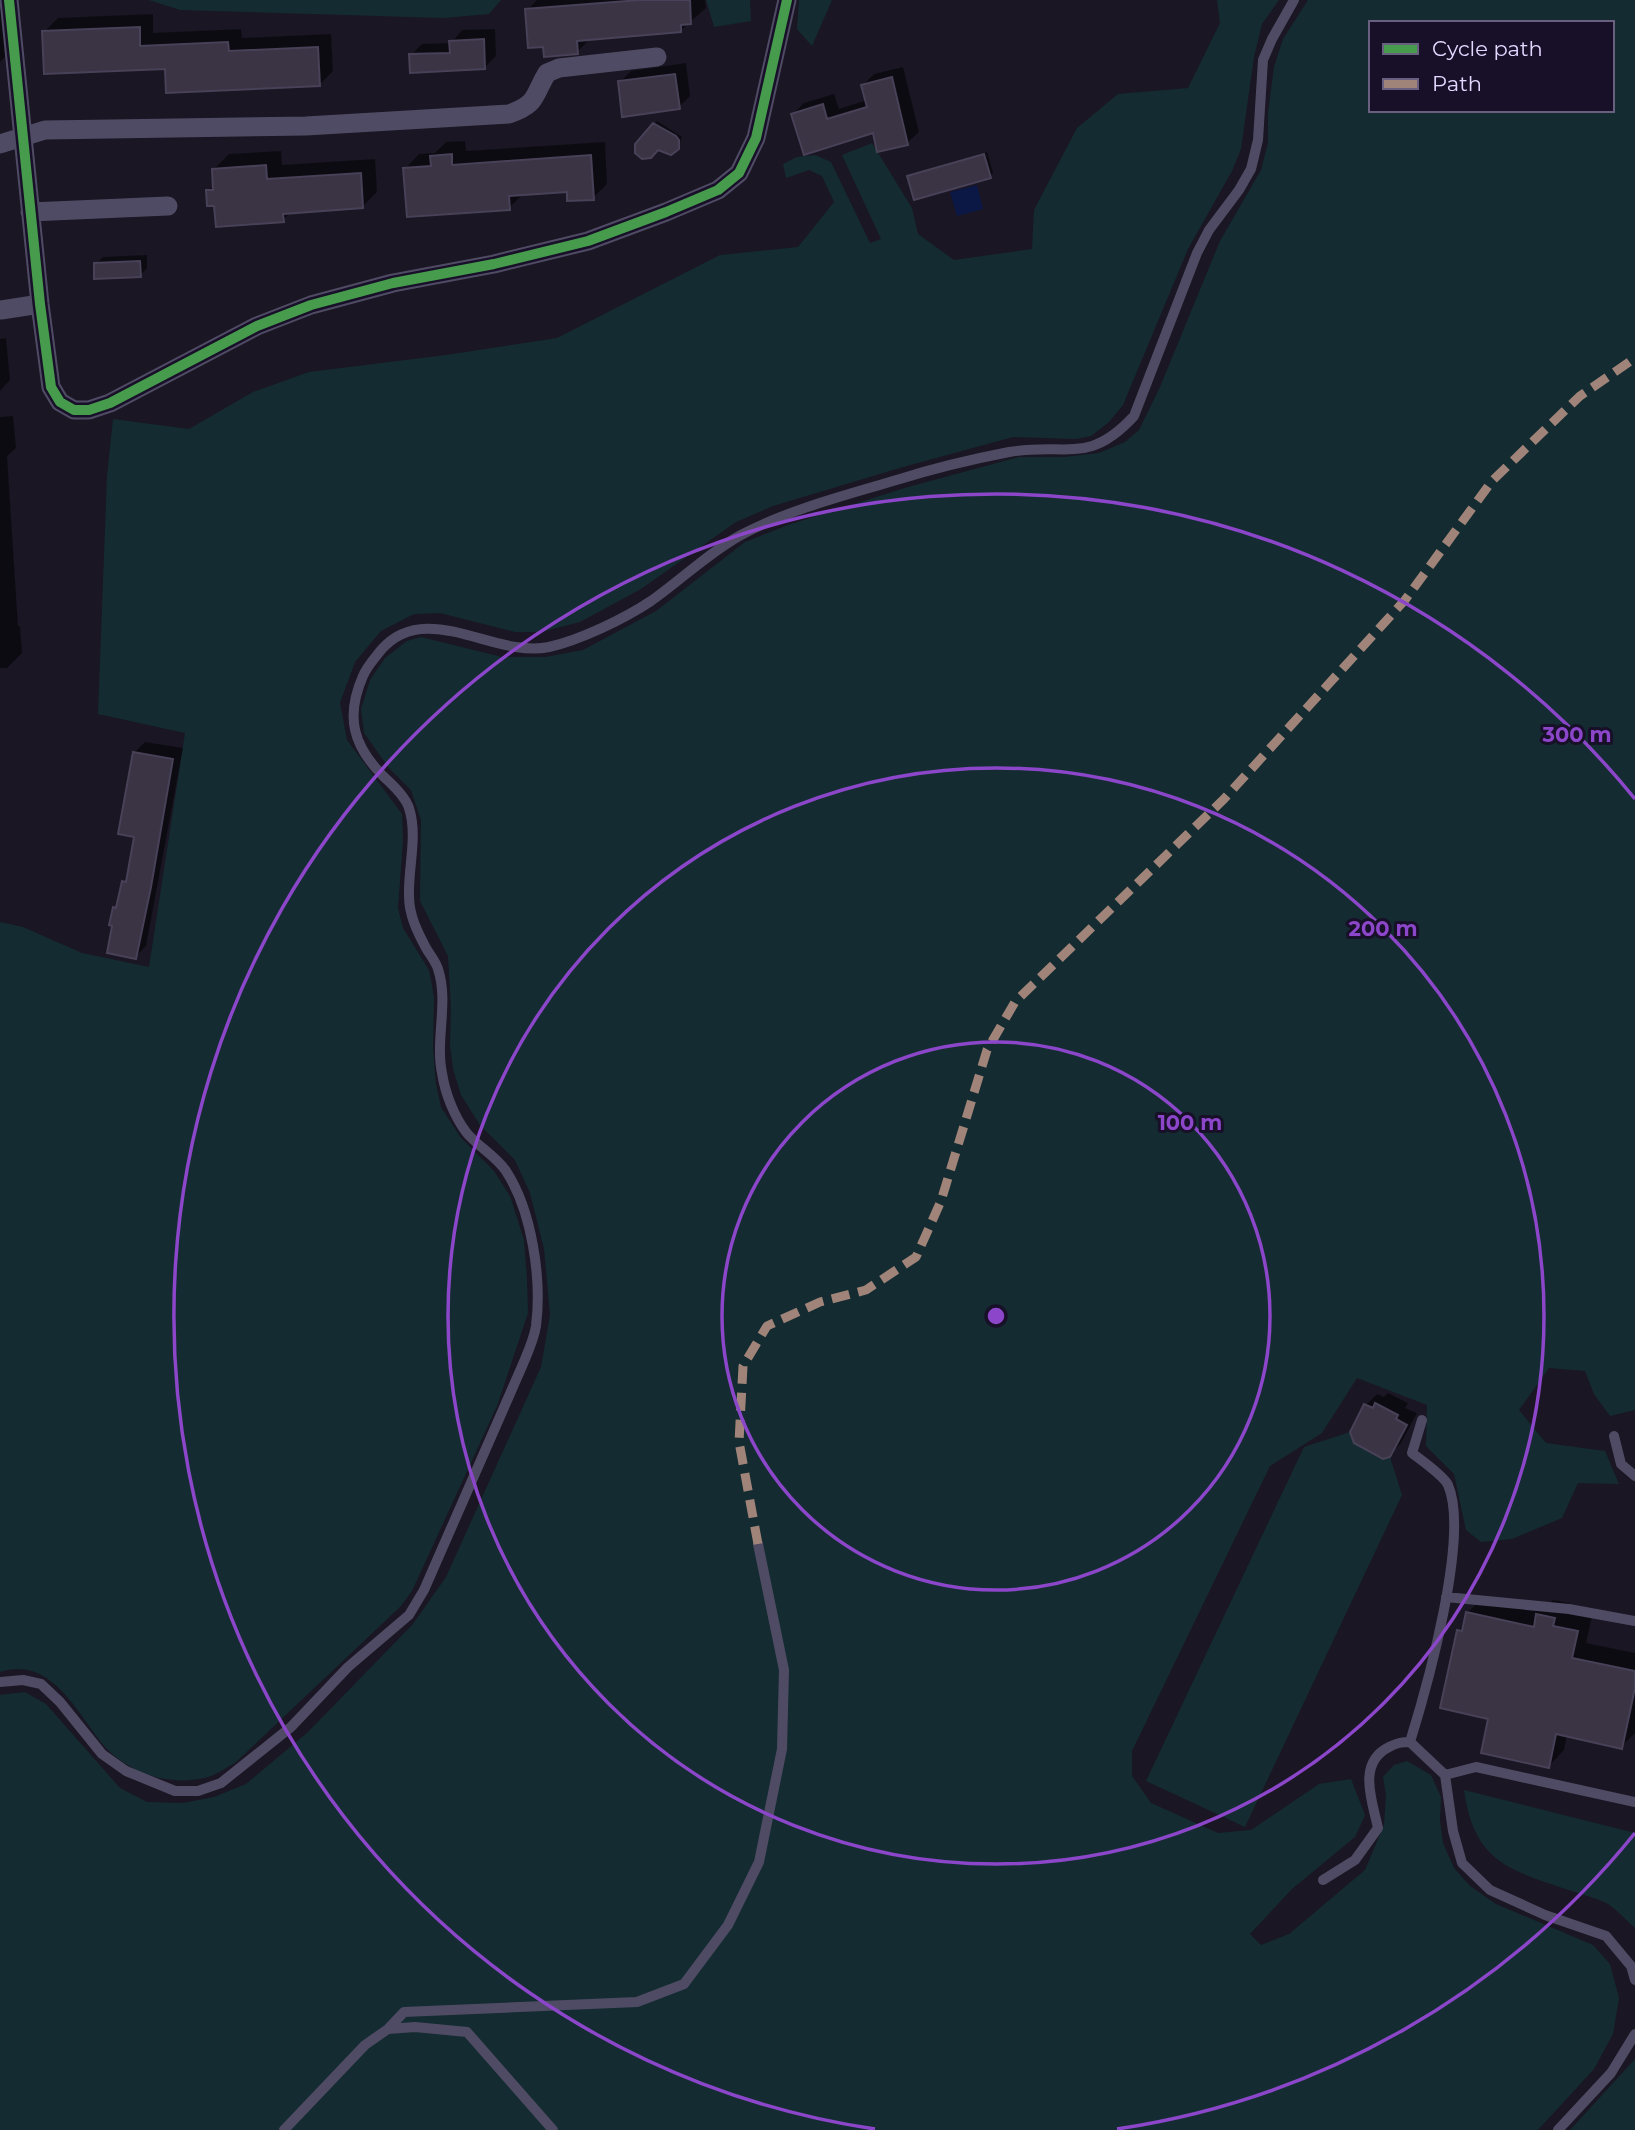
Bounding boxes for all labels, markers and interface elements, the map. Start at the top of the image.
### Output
legend [1369,21,1614,112]
text: Cycle path [1432,36,1543,61]
text: Path [1432,71,1482,96]
text: 300 m [1542,722,1611,747]
text: 200 m [1349,916,1417,941]
text: 100 m [1158,1110,1222,1135]
centre of rings [984,1304,1008,1328]

